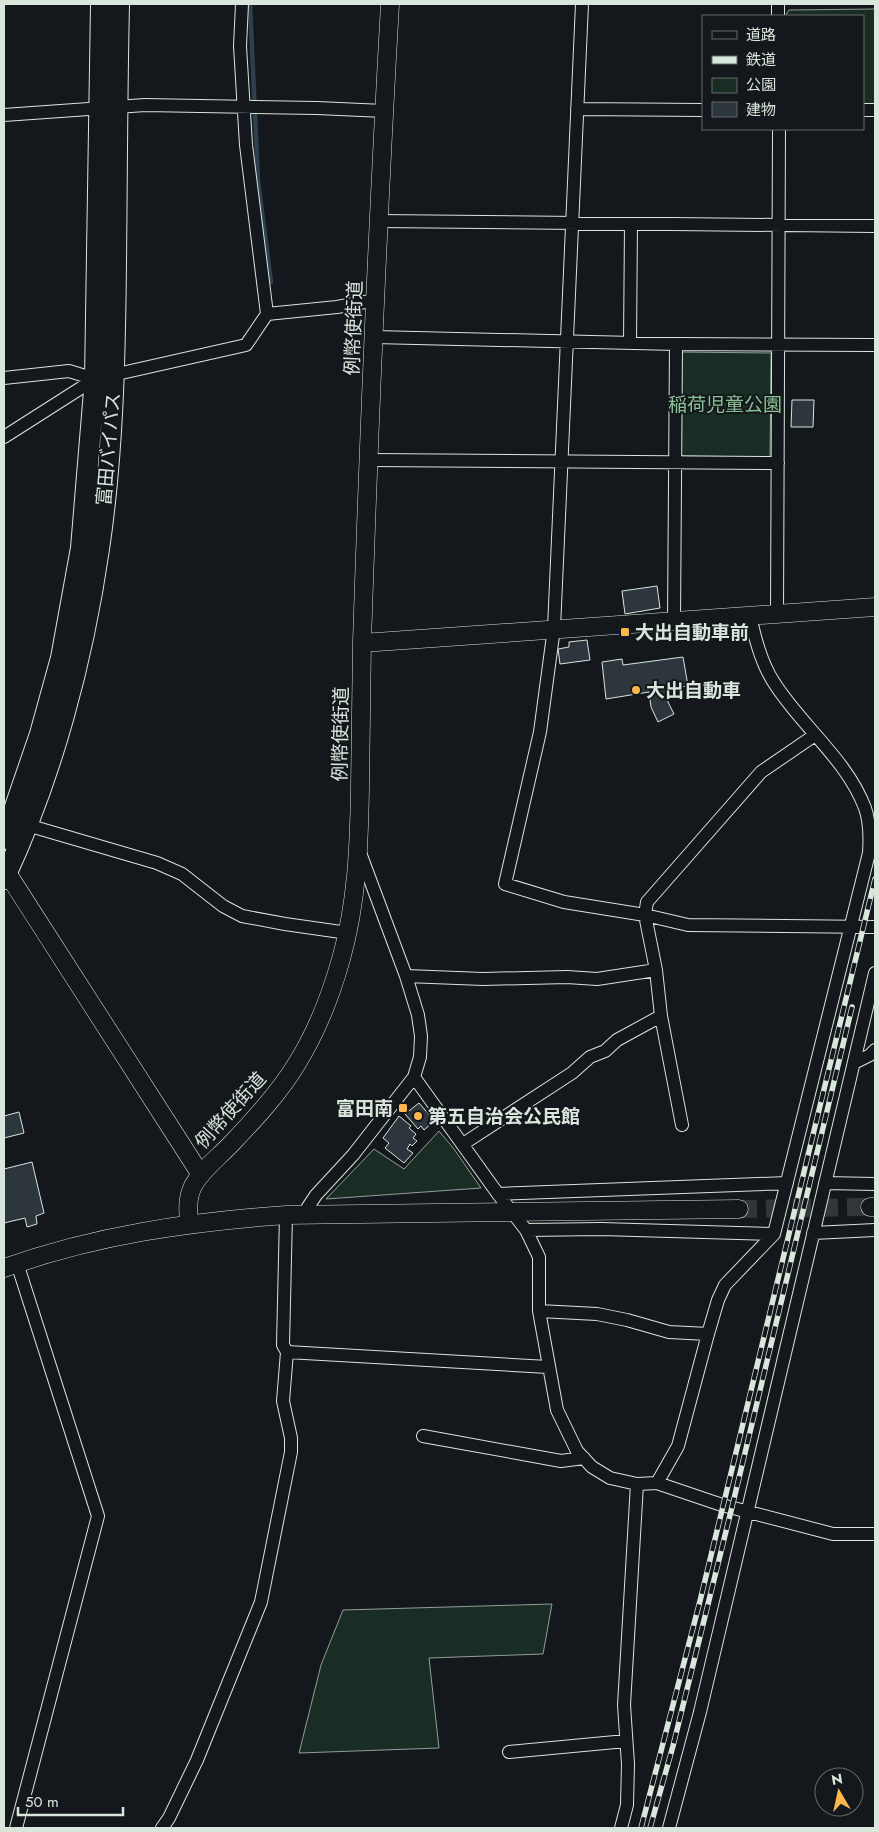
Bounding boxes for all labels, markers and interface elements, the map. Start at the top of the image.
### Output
legend [702,15,864,130]
text: 道路 [746,24,776,46]
text: 鉄道 [746,49,776,71]
text: 公園 [746,74,776,96]
text: 建物 [746,99,776,121]
street label: 例幣使街道 [338,280,369,376]
street label: 富田バイパス [90,391,127,507]
park label: 稲荷児童公園 [668,391,782,418]
place label: 大出自動車前 [635,619,749,646]
marker: 大出自動車前 [619,626,631,638]
place label: 大出自動車 [646,677,741,704]
marker: 大出自動車 [630,684,642,696]
street label: 例幣使街道 [326,686,355,782]
street label: 例幣使街道 [189,1066,272,1155]
place label: 富田南 [336,1095,393,1122]
marker: 富田南 [397,1102,409,1114]
place label: 第五自治会公民館 [428,1103,580,1130]
marker: 第五自治会公民館 [412,1110,424,1122]
north arrow [814,1767,864,1817]
text: N [830,1768,844,1790]
scale bar [18,1784,122,1816]
text: 50 m [25,1791,59,1813]

